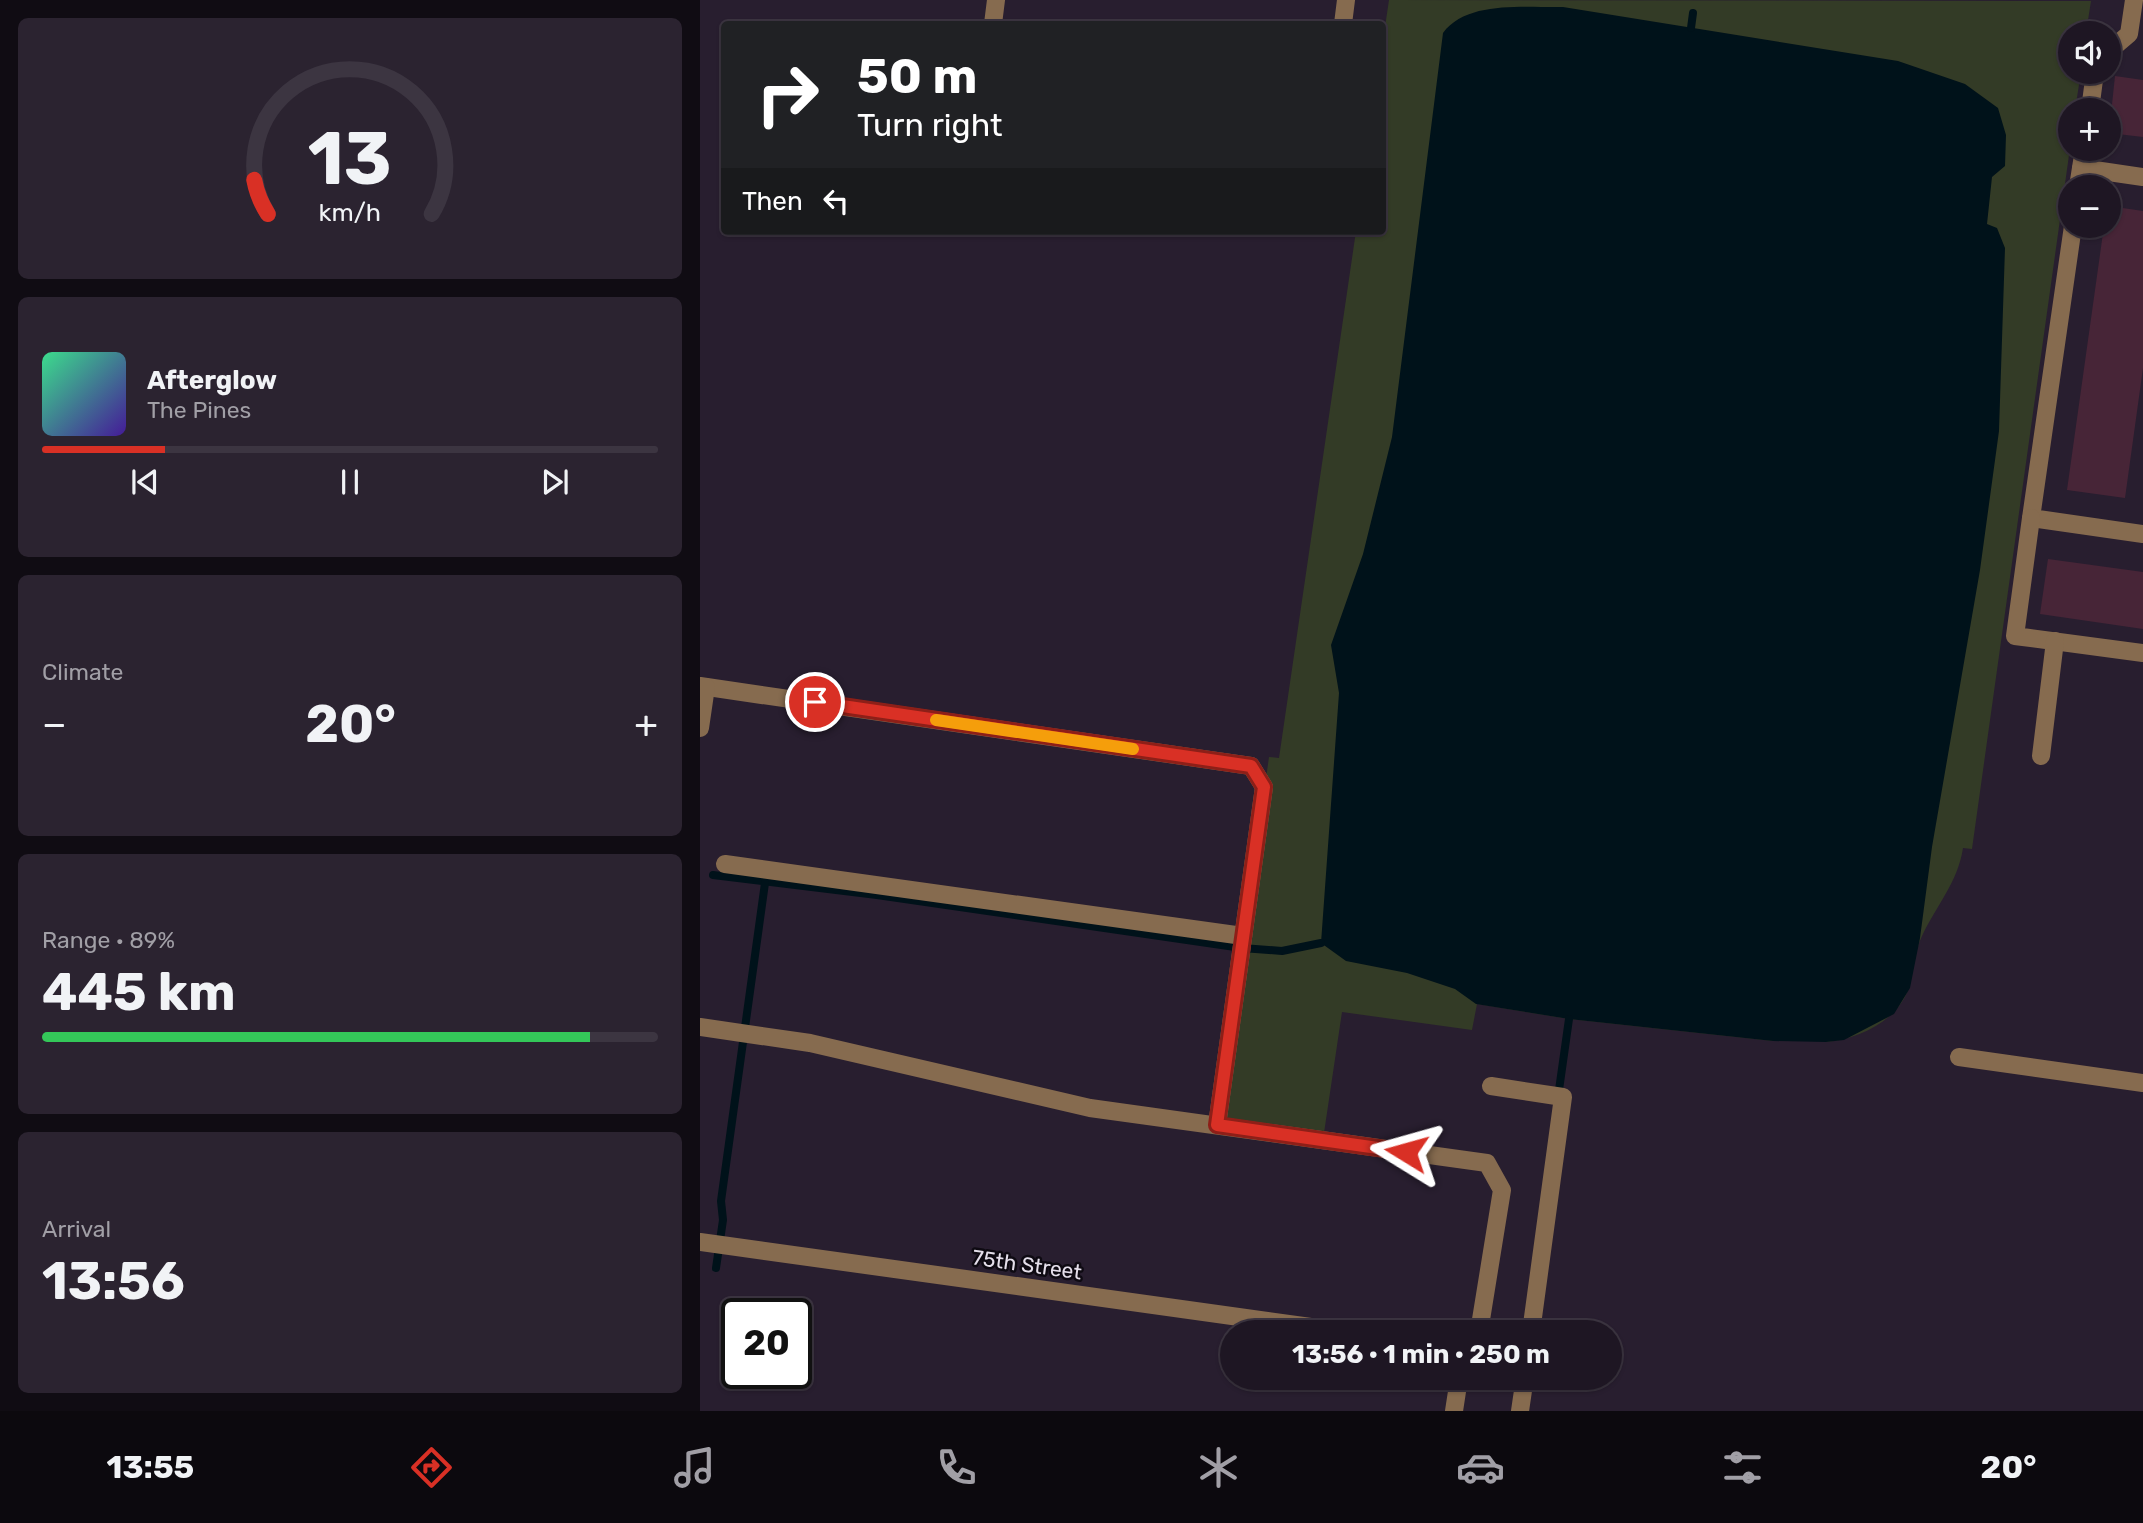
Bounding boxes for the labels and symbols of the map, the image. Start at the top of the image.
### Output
pin [785,672,845,732]
position arrow [1369,1115,1443,1189]
street label: 75th Street [971,1244,1083,1285]
speed limit sign: 20 [721,1298,812,1389]

